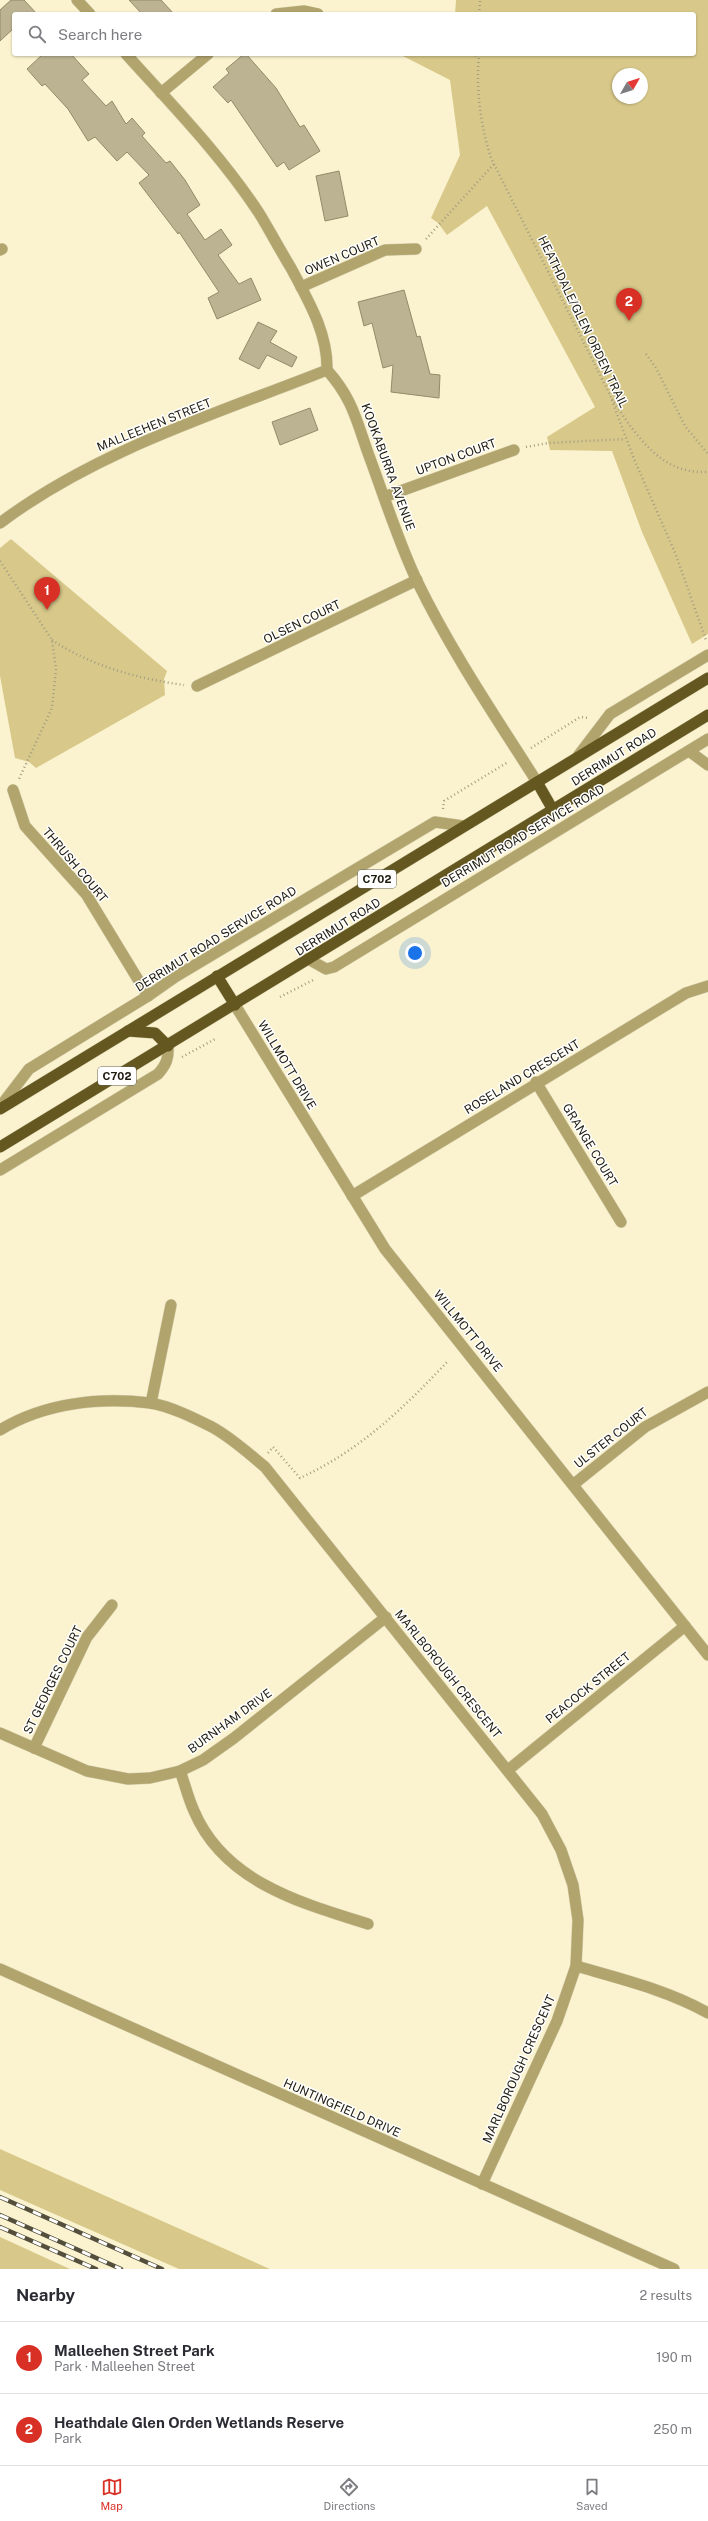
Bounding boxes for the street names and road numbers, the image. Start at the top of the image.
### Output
street label: OWEN COURT [302,234,382,278]
street label: HEATHDALE/GLEN ORDEN TRAIL [535,234,631,410]
street label: MALLEEHEN STREET [95,396,213,454]
street label: KOOKABURRA AVENUE [358,401,418,533]
street label: UPTON COURT [414,436,498,478]
street label: OLSEN COURT [261,597,343,647]
street label: DERRIMUT ROAD [569,725,659,789]
street label: DERRIMUT ROAD SERVICE ROAD [439,782,607,890]
street label: THRUSH COURT [40,825,110,905]
road number: C702 [358,870,396,888]
street label: DERRIMUT ROAD SERVICE ROAD [133,883,299,995]
street label: DERRIMUT ROAD [293,895,383,959]
street label: WILLMOTT DRIVE [255,1018,319,1112]
street label: ROSELAND CRESCENT [462,1037,582,1117]
road number: C702 [98,1067,136,1085]
street label: GRANGE COURT [560,1101,620,1189]
street label: WILLMOTT DRIVE [431,1287,505,1375]
street label: ULSTER COURT [571,1405,651,1471]
street label: MARLBOROUGH CRESCENT [392,1607,504,1741]
street label: ST GEORGES COURT [21,1624,85,1736]
street label: PEACOCK STREET [543,1650,633,1726]
street label: BURNHAM DRIVE [185,1686,275,1756]
street label: MARLBOROUGH CRESCENT [480,1993,558,2145]
street label: HUNTINGFIELD DRIVE [281,2076,403,2140]

